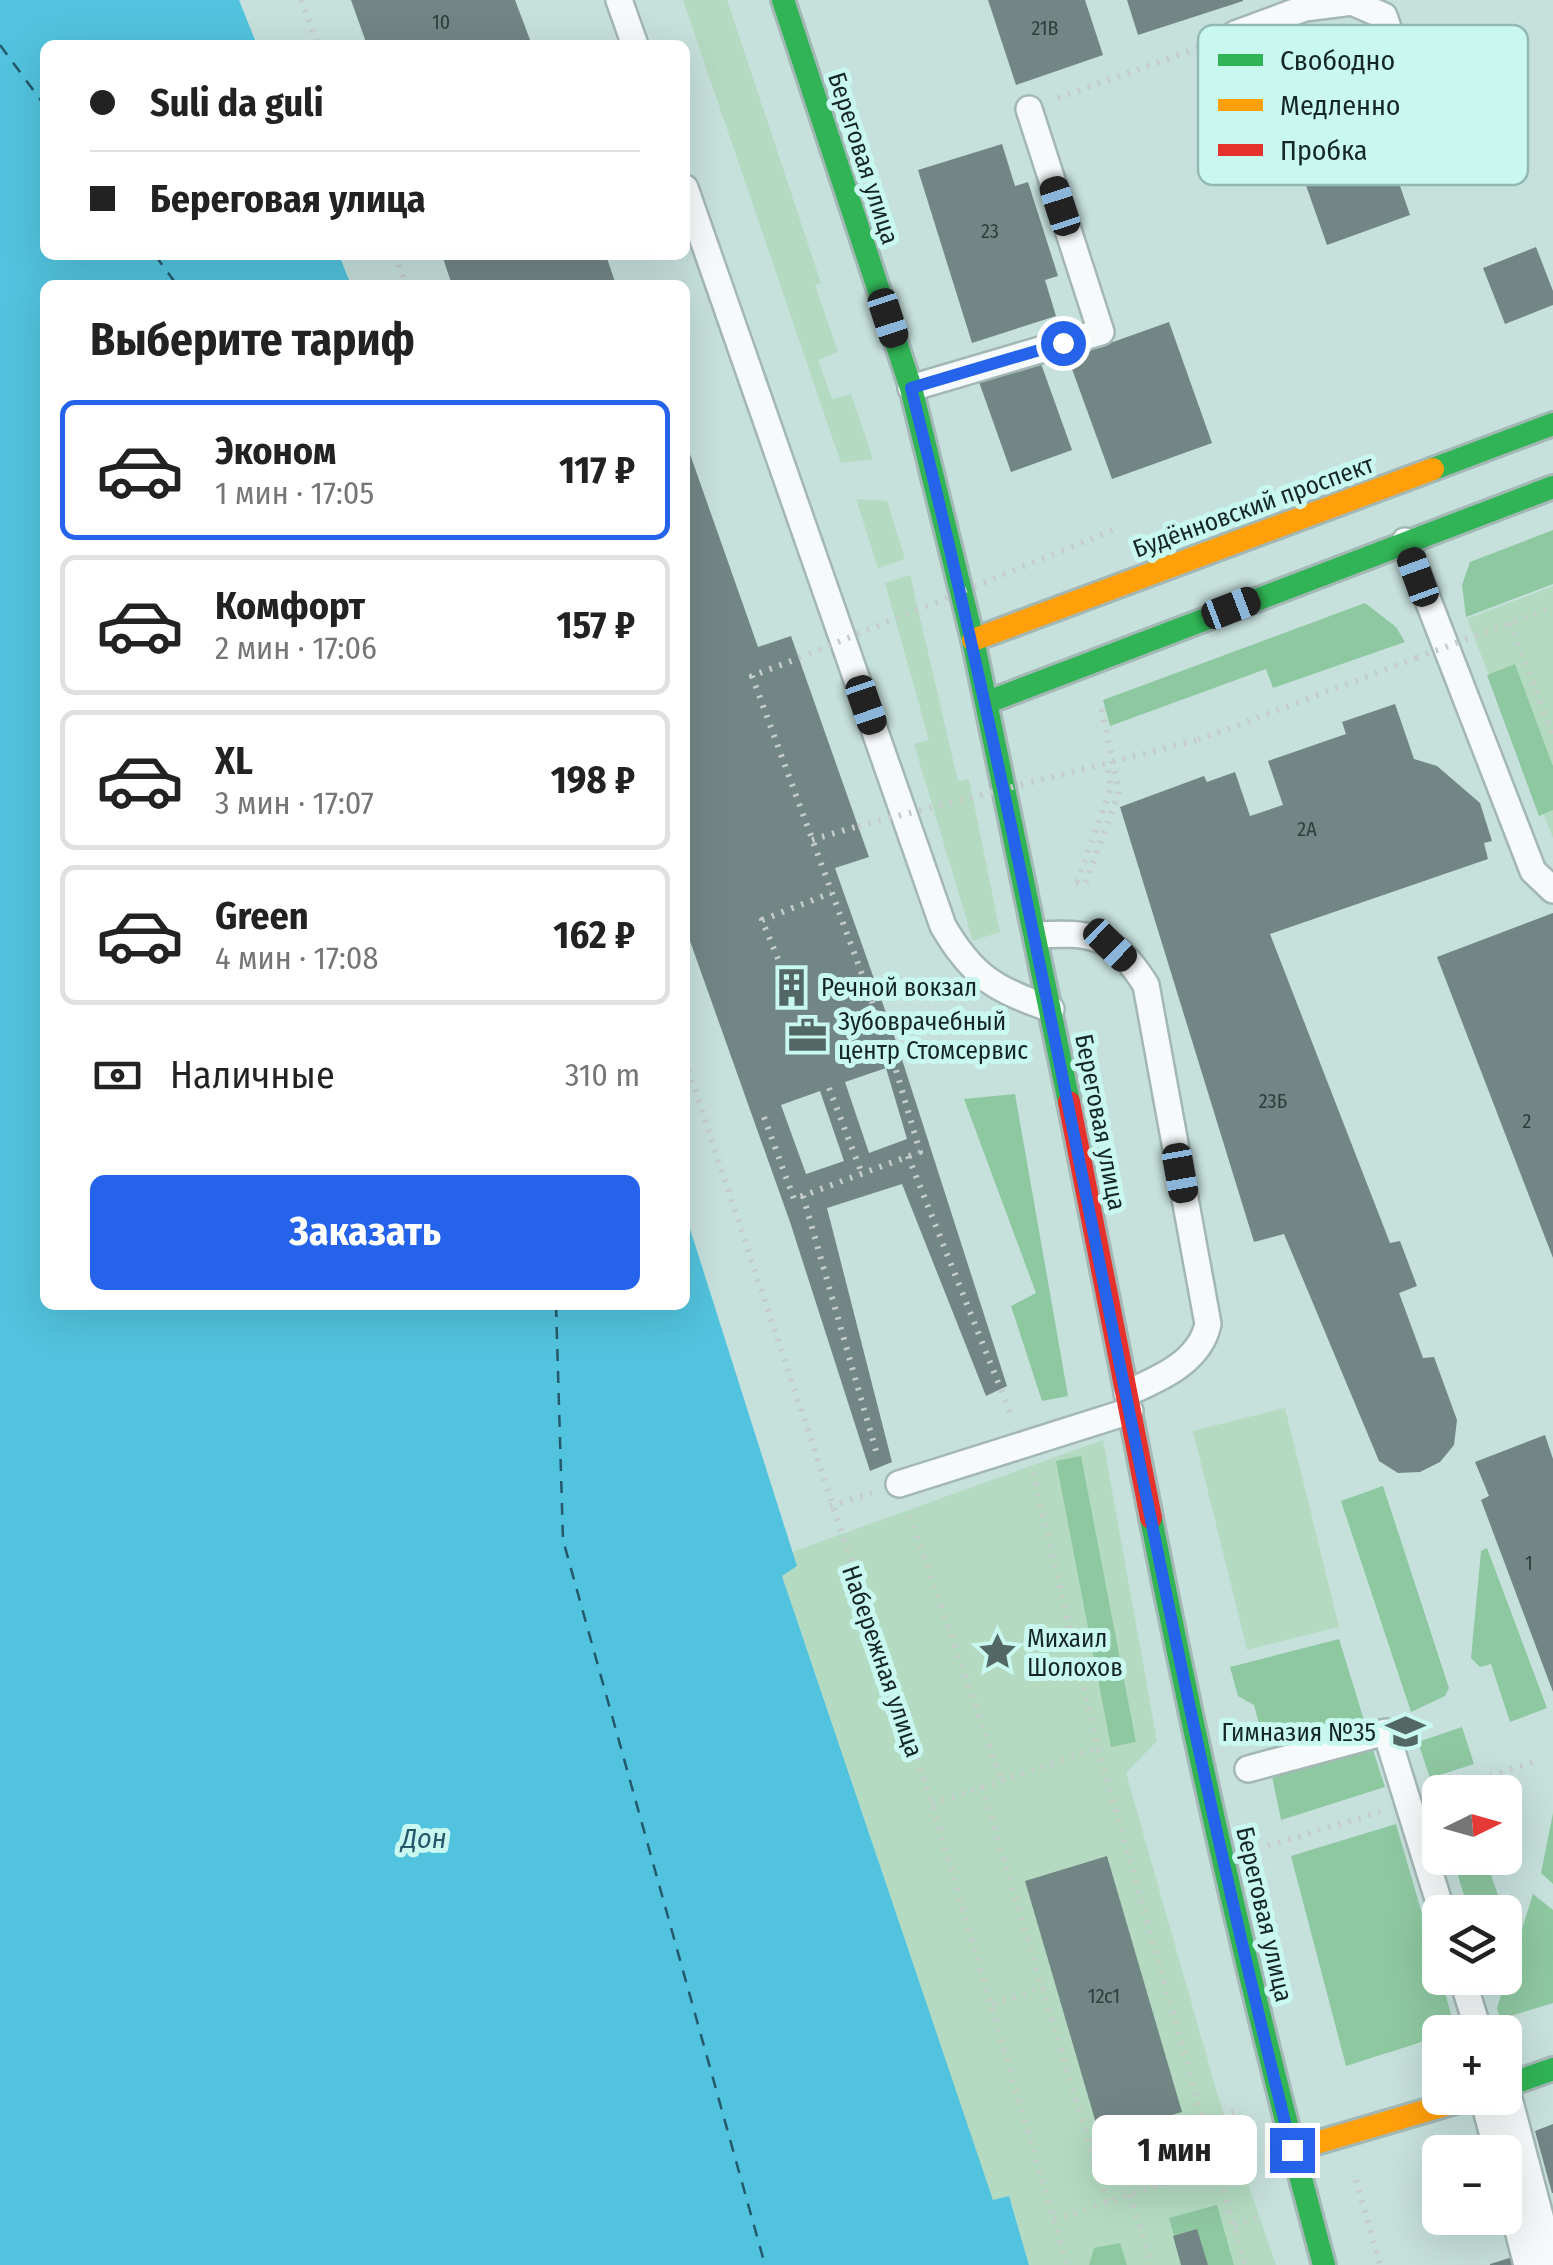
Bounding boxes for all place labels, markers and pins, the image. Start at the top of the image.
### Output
building icon: Речной вокзал [770,966,812,1008]
place label: Речной вокзал [821,973,977,1003]
place label: Зубоврачебный центр Стомсервис [838,1007,1028,1066]
office icon: Зубоврачебный центр Стомсервис [787,1014,829,1056]
place label: Михаил Шолохов [1027,1624,1123,1683]
place icon: Михаил Шолохов [976,1631,1018,1673]
school or university icon: Гимназия №35 [1385,1711,1427,1753]
place label: Гимназия №35 [1222,1718,1376,1748]

